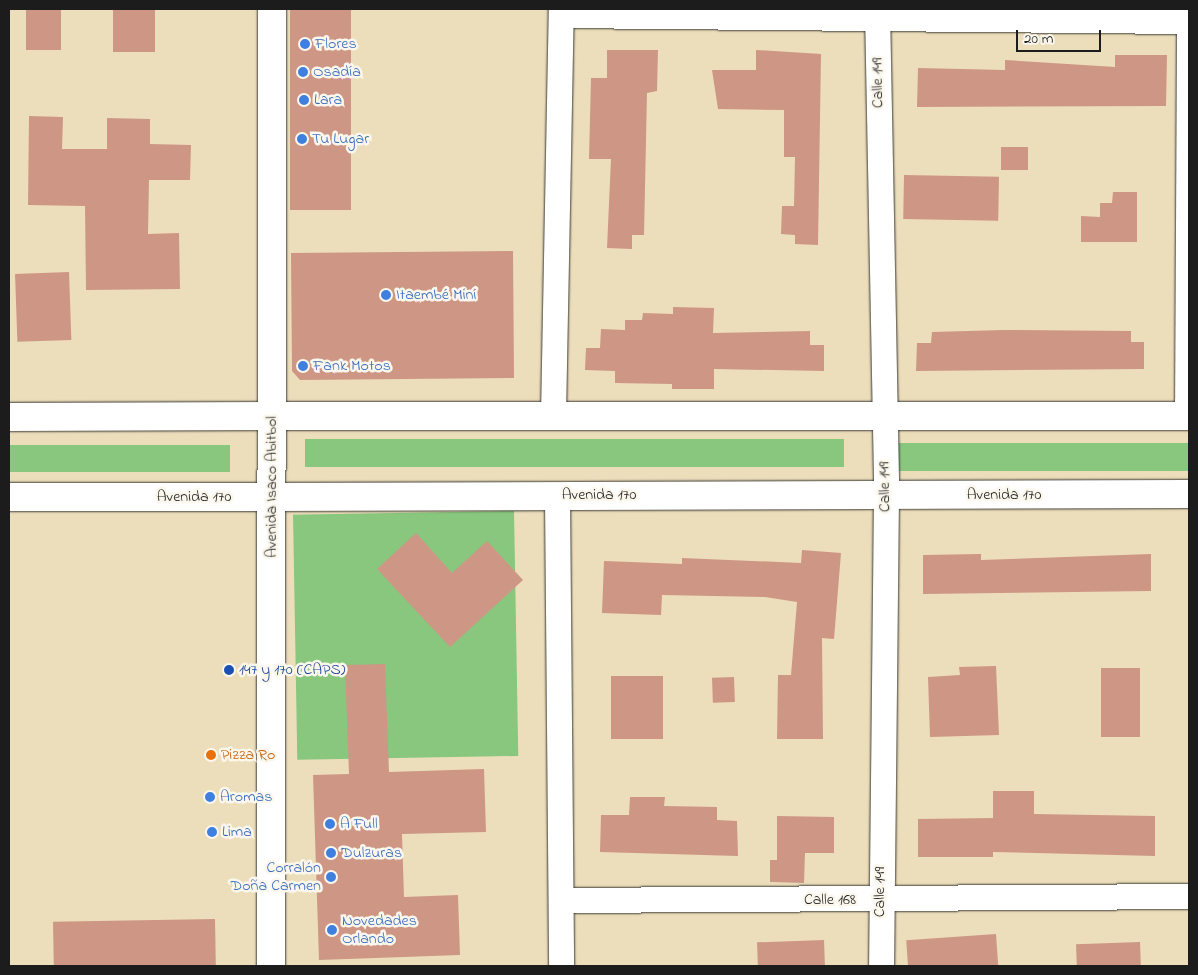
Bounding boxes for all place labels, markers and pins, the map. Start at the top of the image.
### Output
place label: Flores [315,34,357,54]
marker: Flores [299,38,311,50]
place label: Osadía [313,62,361,82]
marker: Osadía [297,66,309,78]
place label: Lara [314,90,342,110]
marker: Lara [298,94,310,106]
place label: Tu Lugar [312,129,369,149]
marker: Tu Lugar [296,133,308,145]
place label: Itaembé Miní [396,285,476,305]
marker: Itaembé Miní [380,289,392,301]
place label: Fank Motos [313,356,391,376]
marker: Fank Motos [297,360,309,372]
place label: 147 y 170 (CAPS) [239,660,345,680]
marker: 147 y 170 (CAPS) [223,664,235,676]
place label: Pizza Ro [221,745,275,765]
marker: Pizza Ro [205,749,217,761]
place label: Aromas [220,787,272,807]
marker: Aromas [204,791,216,803]
place label: A Full [340,814,378,834]
marker: A Full [324,818,336,830]
place label: Lima [222,822,252,842]
marker: Lima [206,826,218,838]
place label: Dulzuras [341,843,402,863]
marker: Dulzuras [325,847,337,859]
place label: Corralón Doña Carmen [231,858,321,896]
marker: Corralón Doña Carmen [325,871,337,883]
place label: Novedades Orlando [342,911,417,949]
marker: Novedades Orlando [326,924,338,936]

